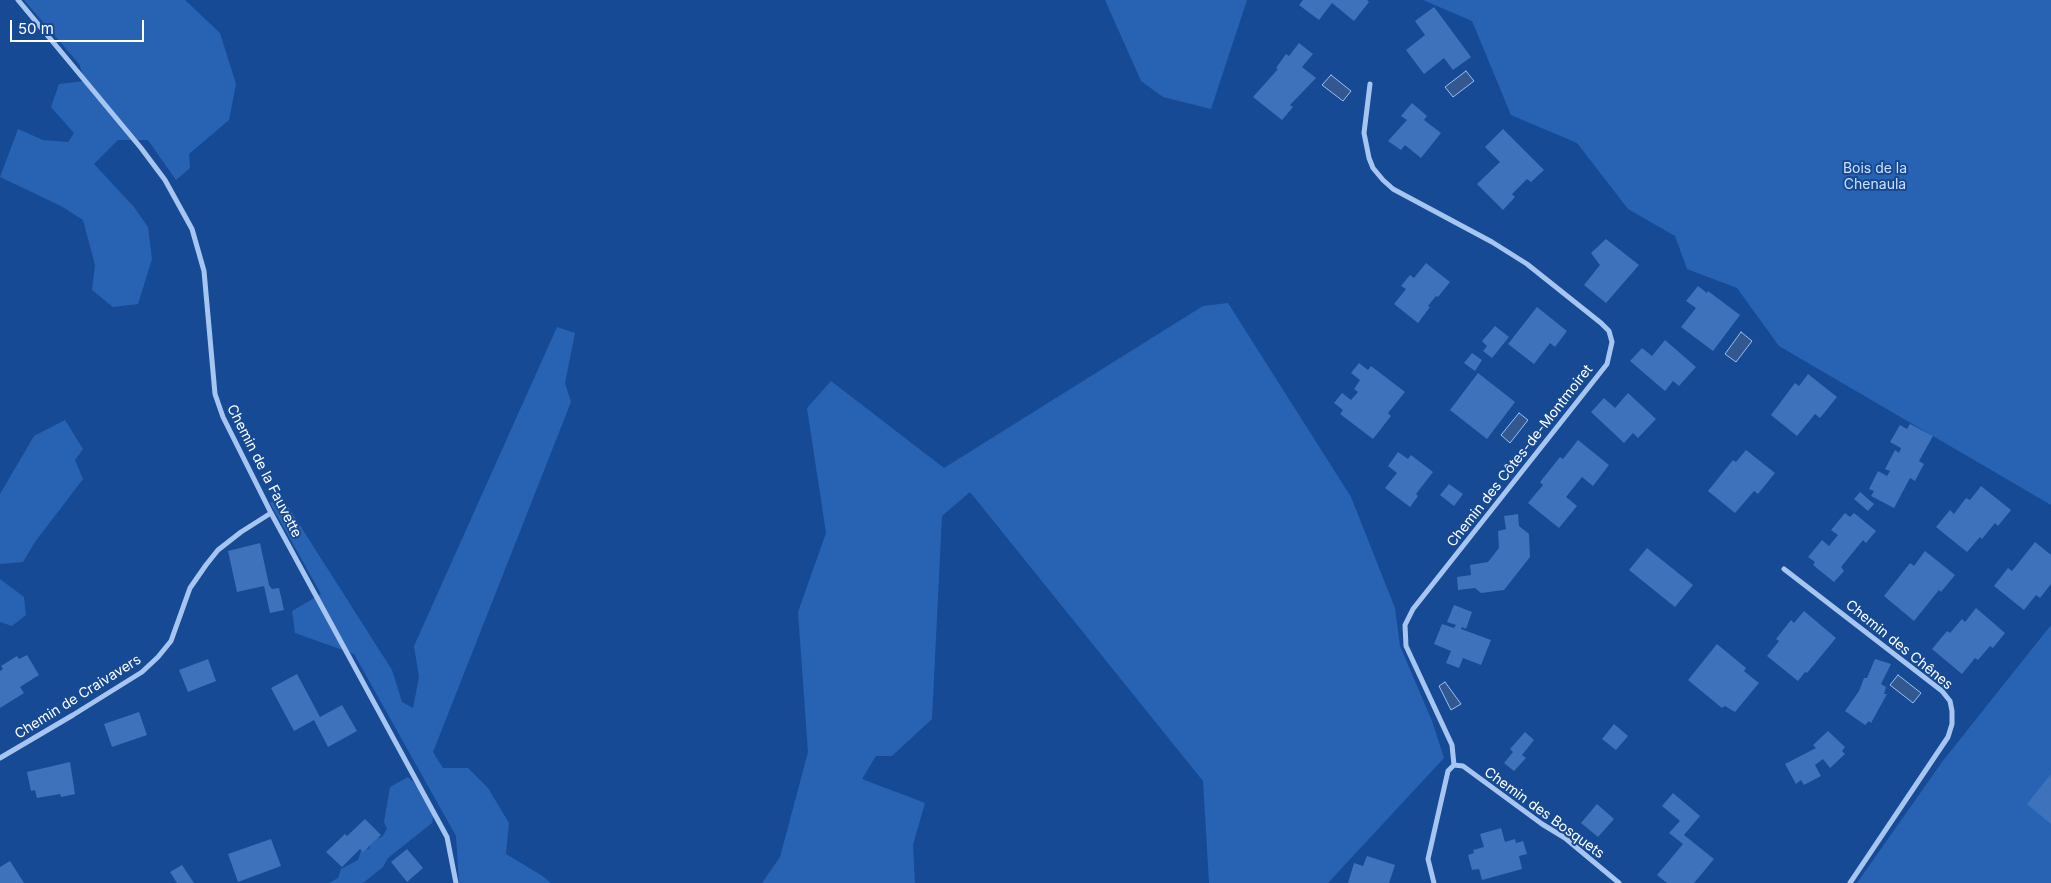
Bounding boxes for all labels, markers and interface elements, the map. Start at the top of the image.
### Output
scale bar [12,10,146,42]
text: 50 m [18,19,54,38]
park label: Bois de la Chenaula [1843,161,1907,193]
street label: Chemin des Côtes-de-Montmoiret [1444,362,1596,550]
street label: Chemin de la Fauvette [223,402,305,540]
street label: Chemin des Chênes [1842,597,1956,693]
street label: Chemin de Craivavers [12,651,144,743]
street label: Chemin des Bosquets [1481,764,1607,862]

